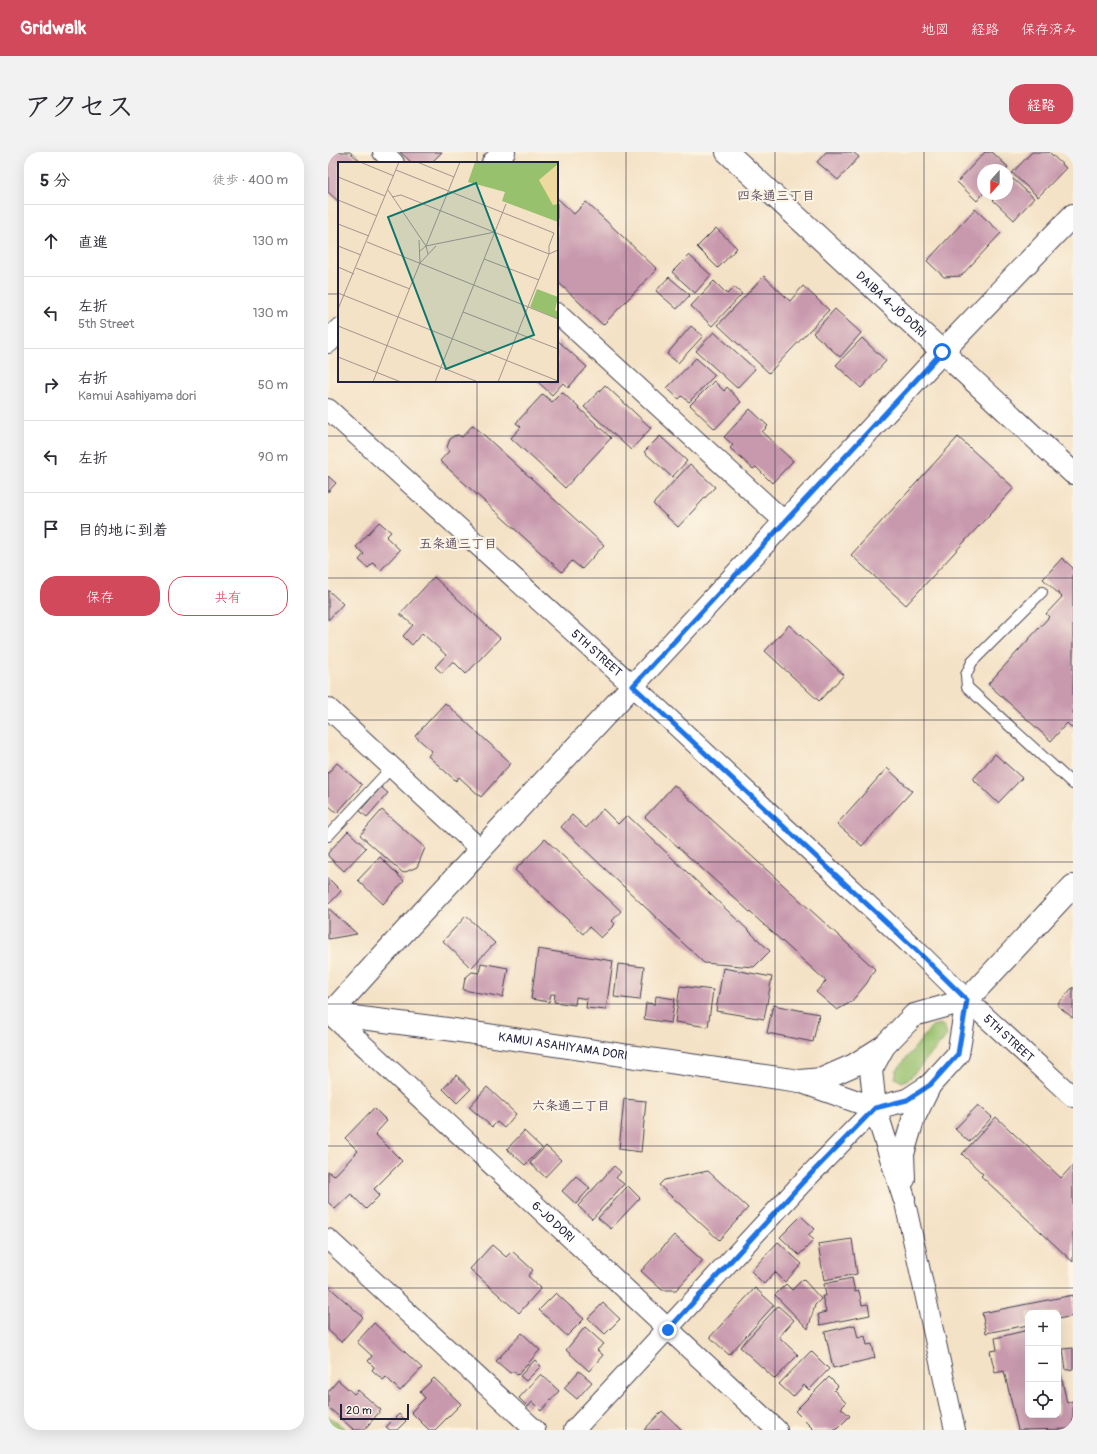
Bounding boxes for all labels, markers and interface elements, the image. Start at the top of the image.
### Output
text: Gridwalk [20,16,86,40]
text: 地図 [921,21,949,38]
text: 経路 [971,21,999,38]
text: 保存済み [1021,21,1077,38]
button: 経路 [1009,84,1073,124]
text: アクセス [24,90,134,125]
inset map [338,162,558,382]
north arrow [977,164,1013,200]
text: 5 分 [40,170,70,191]
text: 徒歩 · 400 m [212,172,288,188]
district label: 四条通三丁目 [737,188,815,204]
icon: ahead [40,230,62,252]
text: 直進 [78,233,108,252]
text: 130 m [252,233,288,249]
street label: DAIBA 4-JŌ DŌRI [853,268,929,341]
text: 左折 [78,297,108,316]
icon: left [40,302,62,324]
text: 130 m [252,305,288,321]
text: 5th Street [78,316,134,332]
route start [933,343,951,361]
text: 右折 [78,369,108,388]
icon: right [40,374,62,396]
text: 50 m [258,377,288,393]
text: Kamui Asahiyama dori [78,388,196,404]
icon: left [40,446,62,468]
text: 左折 [78,449,108,468]
text: 90 m [258,449,288,465]
icon: arrive [40,518,62,540]
text: 目的地に到着 [78,521,168,540]
district label: 五条通三丁目 [419,536,497,552]
button: 保存 [40,576,160,616]
button: 共有 [168,576,288,616]
street label: 5TH STREET [568,627,625,680]
street label: 5TH STREET [980,1012,1037,1066]
street label: KAMUI ASAHIYAMA DORI [497,1030,629,1064]
district label: 六条通二丁目 [532,1098,610,1114]
street label: 6-JO DORI [528,1199,578,1246]
map controls [1025,1310,1061,1418]
button: + [1025,1310,1061,1346]
route end [659,1321,677,1339]
button: − [1025,1346,1061,1382]
button: locate [1025,1382,1061,1418]
scale bar [340,1402,409,1421]
text: 20 m [346,1404,372,1417]

